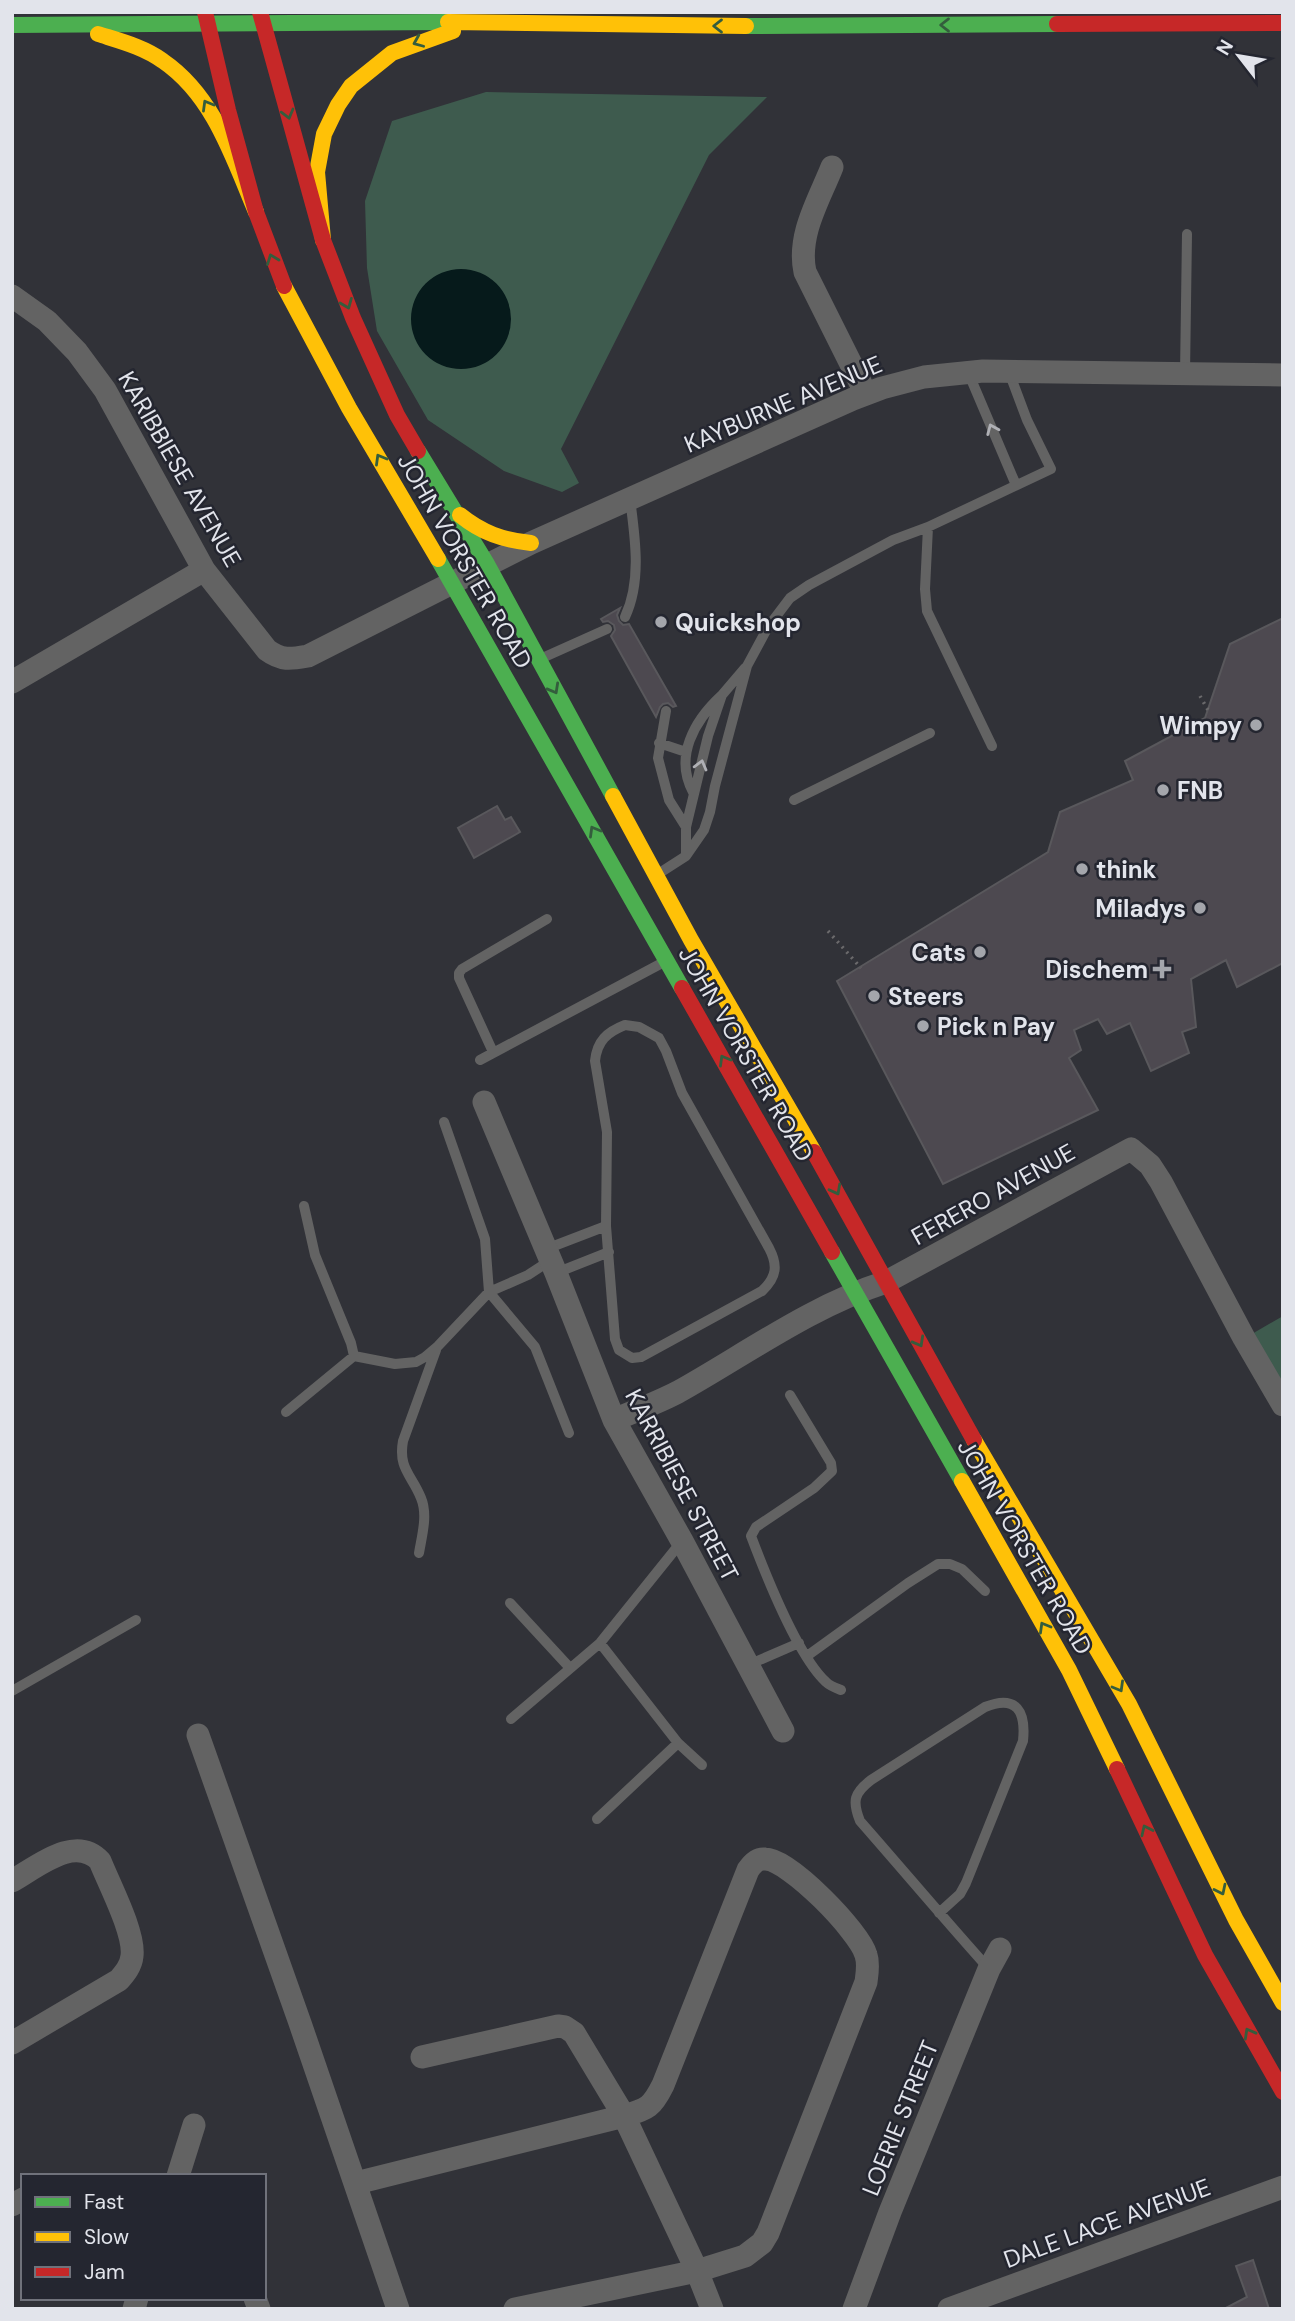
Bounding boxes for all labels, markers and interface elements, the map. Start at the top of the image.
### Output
one-way arrow [939,17,950,33]
one-way arrow [712,18,722,34]
north arrow [1204,21,1274,91]
one-way arrow [413,34,425,48]
text: N [1211,35,1239,60]
one-way arrow [202,100,215,113]
one-way arrow [280,108,294,120]
one-way arrow [266,254,280,266]
one-way arrow [338,297,352,309]
street label: KAYBURNE AVENUE [679,348,887,460]
street label: KARIBBIESE AVENUE [111,366,249,572]
one-way arrow [986,423,1000,436]
street label: JOHN VORSTER ROAD [391,448,539,674]
one-way arrow [375,454,388,467]
place label: Quickshop [675,607,801,638]
marker: Quickshop [653,614,669,630]
one-way arrow [546,682,559,695]
place label: Wimpy [1159,710,1242,741]
marker: Wimpy [1248,717,1264,733]
one-way arrow [692,759,707,771]
place label: FNB [1177,775,1223,806]
marker: FNB [1155,782,1171,798]
one-way arrow [589,826,602,839]
place label: think [1096,854,1157,885]
marker: think [1074,861,1090,877]
place label: Miladys [1095,893,1186,924]
marker: Miladys [1192,900,1208,916]
place label: Cats [911,937,966,968]
street label: JOHN VORSTER ROAD [672,941,820,1167]
marker: Cats [972,944,988,960]
place label: Dischem [1045,954,1148,985]
marker: Dischem [1154,961,1170,977]
place label: Steers [888,981,964,1012]
marker: Steers [866,988,882,1004]
place label: Pick n Pay [937,1011,1055,1042]
marker: Pick n Pay [915,1018,931,1034]
one-way arrow [719,1055,732,1068]
street label: FERERO AVENUE [906,1136,1080,1252]
one-way arrow [828,1183,841,1195]
one-way arrow [911,1334,924,1347]
street label: KARRIBIESE STREET [618,1384,746,1586]
street label: JOHN VORSTER ROAD [951,1434,1099,1660]
one-way arrow [1039,1621,1052,1634]
one-way arrow [1111,1679,1124,1692]
one-way arrow [1140,1825,1154,1837]
one-way arrow [1213,1883,1227,1895]
one-way arrow [1244,2027,1257,2040]
street label: LOERIE STREET [855,2036,945,2200]
street label: DALE LACE AVENUE [999,2171,1215,2275]
legend [21,2174,266,2300]
text: Fast [84,2188,124,2216]
text: Slow [84,2223,129,2251]
text: Jam [84,2258,125,2286]

